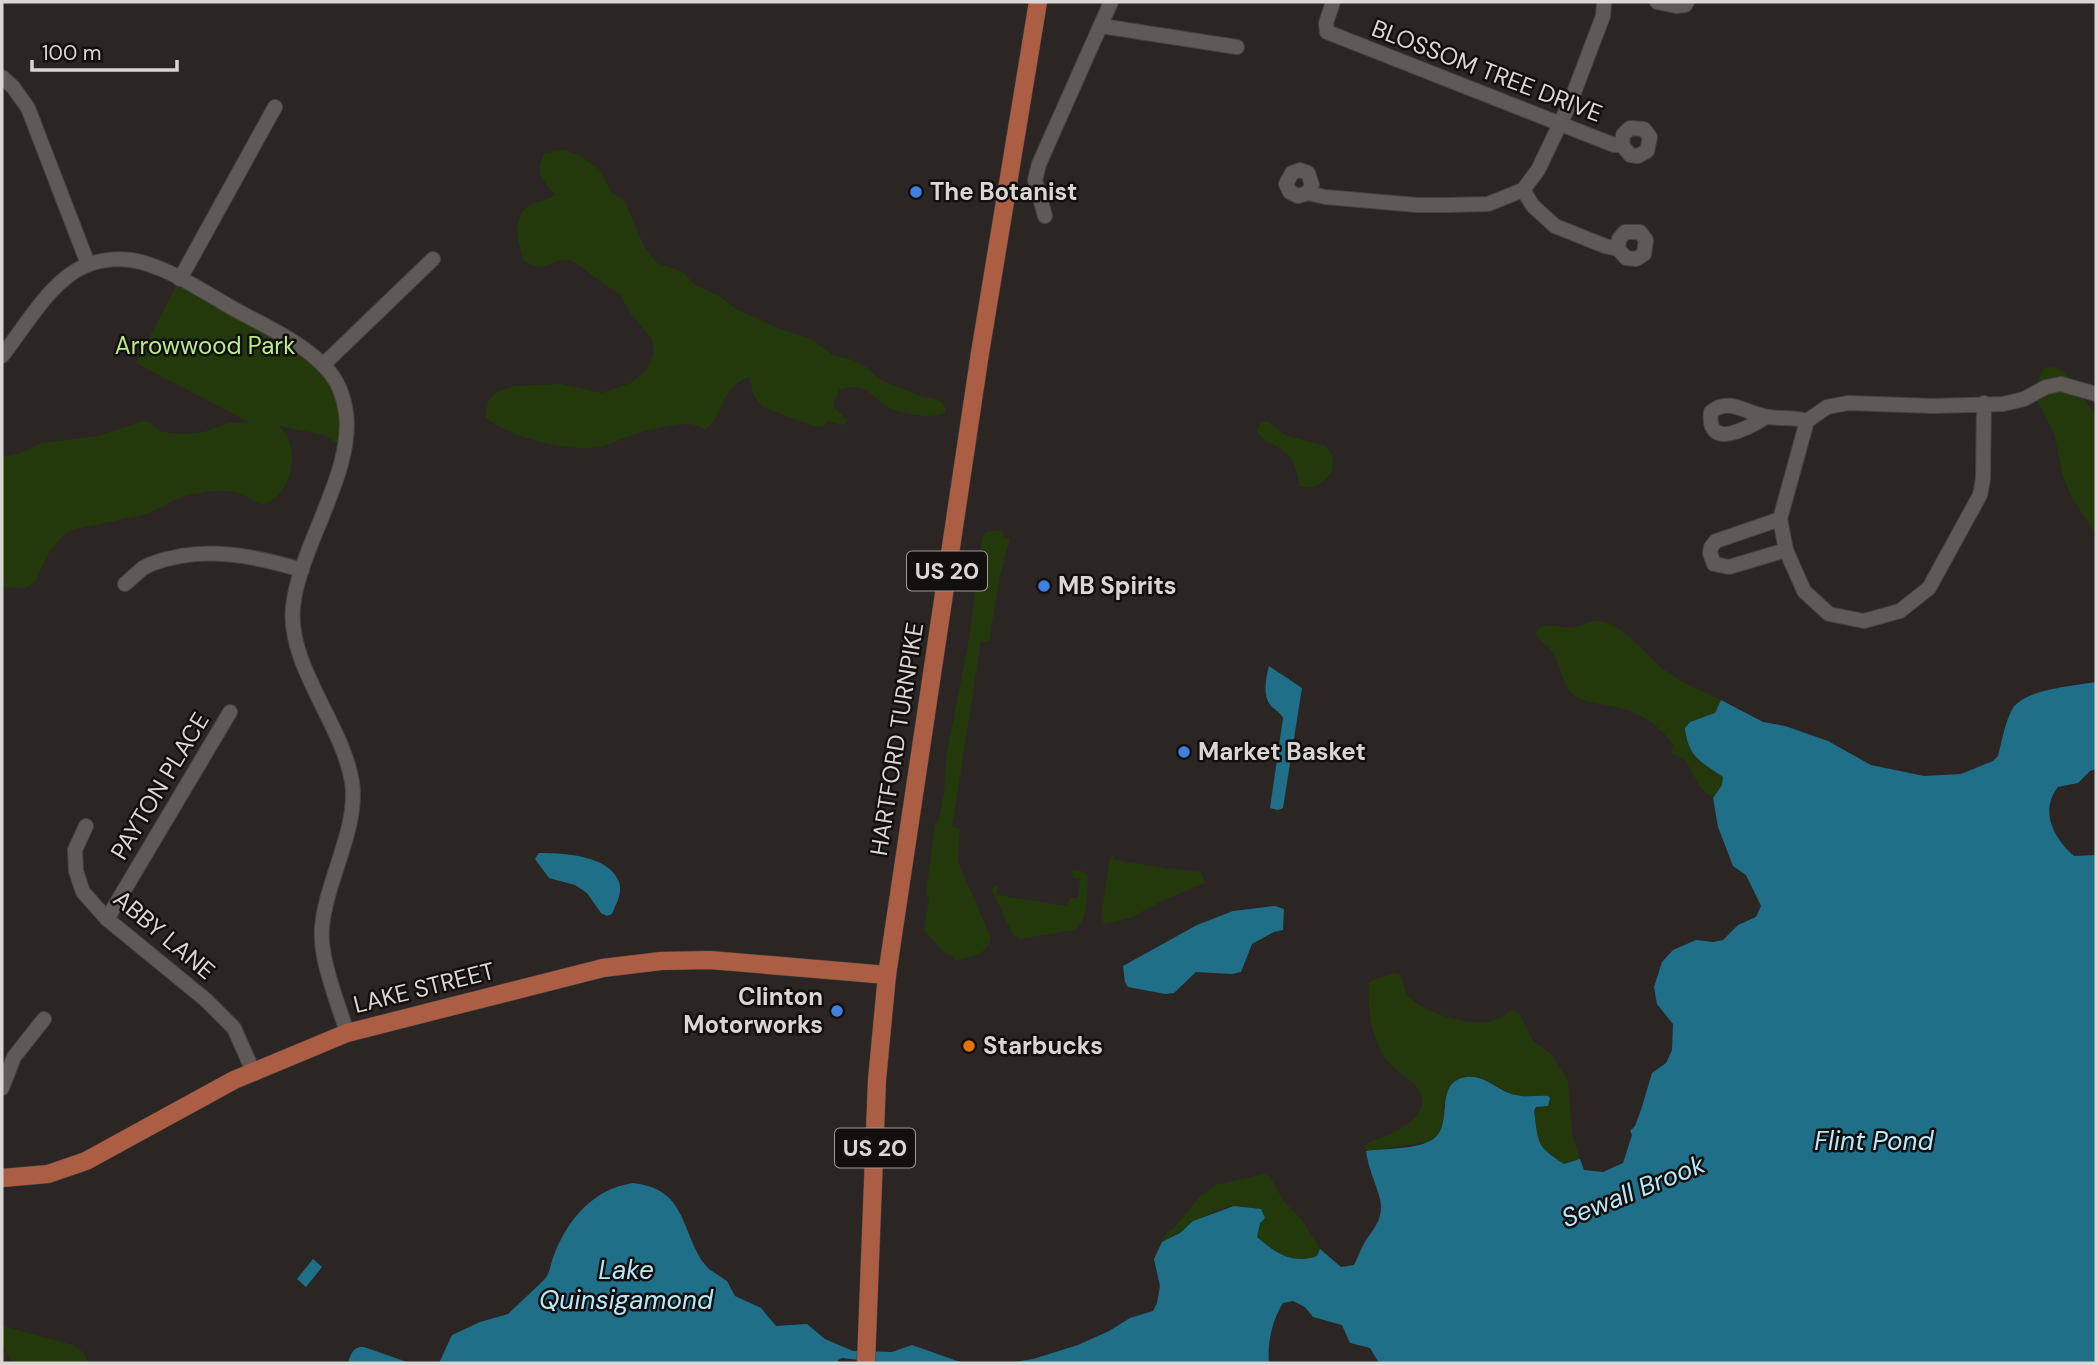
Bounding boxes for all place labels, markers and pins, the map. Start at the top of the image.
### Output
place label: The Botanist [930,176,1077,207]
marker: The Botanist [908,184,924,200]
place label: MB Spirits [1058,570,1177,601]
marker: MB Spirits [1036,578,1052,594]
place label: Market Basket [1198,736,1366,767]
marker: Market Basket [1176,744,1192,760]
place label: Clinton Motorworks [683,981,823,1040]
marker: Clinton Motorworks [829,1003,845,1019]
place label: Starbucks [983,1030,1103,1061]
marker: Starbucks [961,1038,977,1054]

